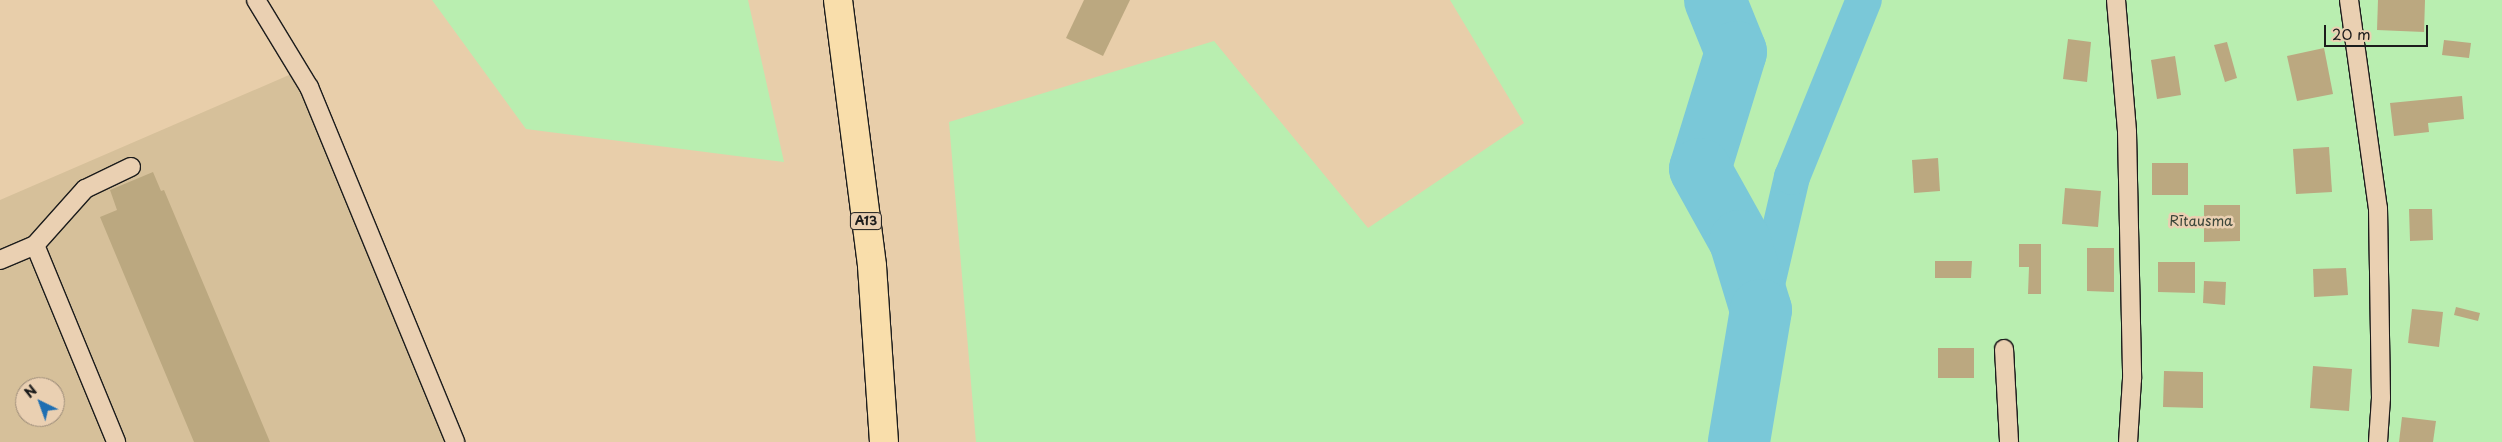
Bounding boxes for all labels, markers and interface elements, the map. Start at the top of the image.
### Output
scale bar [2327,15,2431,47]
text: 20 m [2332,22,2371,45]
road number: A13 [850,212,882,230]
park label: Rītausma [2169,213,2233,229]
north arrow [15,377,65,427]
text: N [19,380,41,403]

